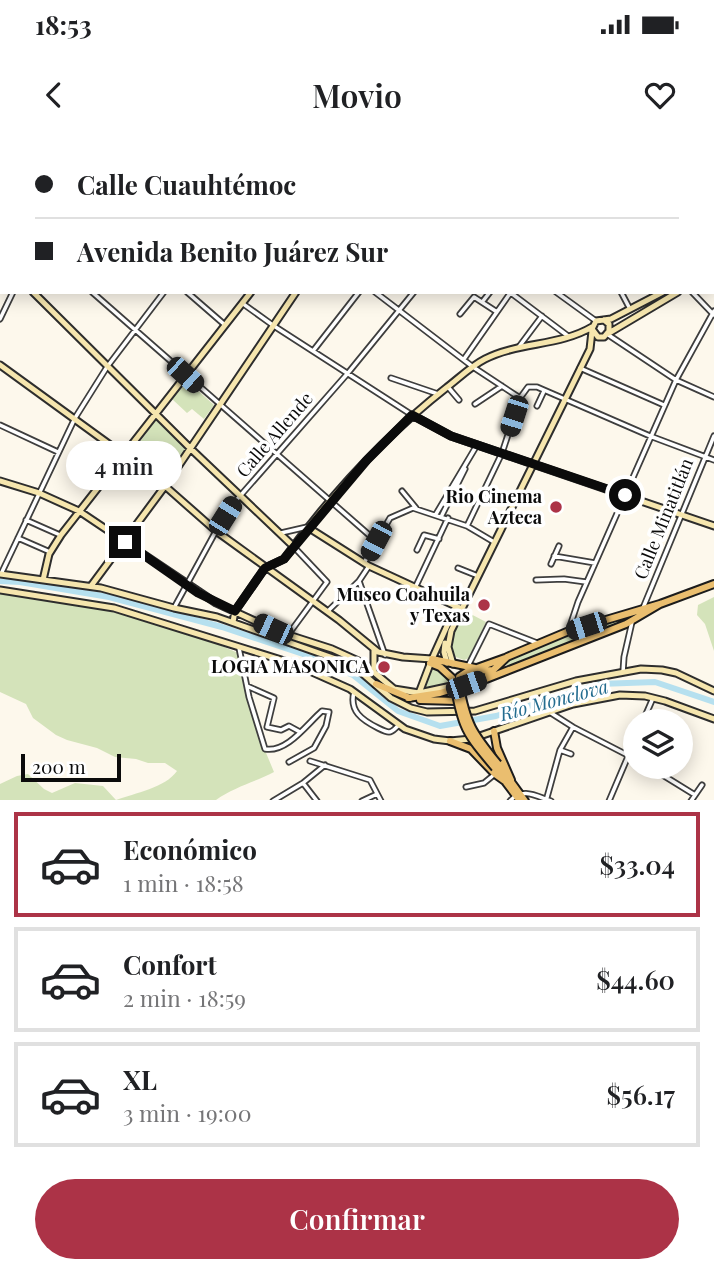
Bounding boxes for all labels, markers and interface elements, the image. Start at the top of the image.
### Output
text: 18:53 [35,7,92,42]
text: Movio [312,73,402,116]
icon: back [35,76,73,114]
icon: heart [641,76,679,114]
text: Calle Cuauhtémoc [77,167,296,202]
text: Avenida Benito Juárez Sur [77,234,388,269]
car [163,353,208,397]
street label: Calle Allende [231,387,318,482]
car [498,393,531,439]
callout: 4 min [67,440,183,490]
text: 4 min [95,450,153,481]
street label: Calle Minatitlán [628,454,698,583]
route start [609,479,641,511]
place label: Rio Cinema Azteca [446,484,543,529]
car [205,493,246,539]
marker: Rio Cinema Azteca [548,499,564,515]
car [357,518,396,564]
route end [109,526,141,558]
place label: Museo Coahuila y Texas [336,582,471,627]
marker: Museo Coahuila y Texas [476,597,492,613]
car [563,610,610,642]
car [250,611,297,647]
place label: LOGIA MASONICA [211,654,371,678]
marker: LOGIA MASONICA [376,659,392,675]
car [443,668,490,702]
water label: Río Monclova [496,672,611,726]
map controls [623,709,693,779]
button: layers [623,709,693,779]
scale bar [21,752,121,783]
text: 200 m [32,753,86,779]
text: Económico [123,832,257,867]
icon: car [39,833,102,896]
text: $33.04 [599,847,675,882]
text: 1 min · 18:58 [123,867,244,898]
text: Confort [123,947,217,982]
icon: car [39,948,102,1011]
text: $44.60 [596,962,675,997]
text: 2 min · 18:59 [123,982,246,1013]
text: XL [123,1062,157,1097]
icon: car [39,1063,102,1126]
text: $56.17 [607,1077,675,1112]
text: 3 min · 19:00 [123,1097,251,1128]
button: Confirmar [35,1179,679,1259]

